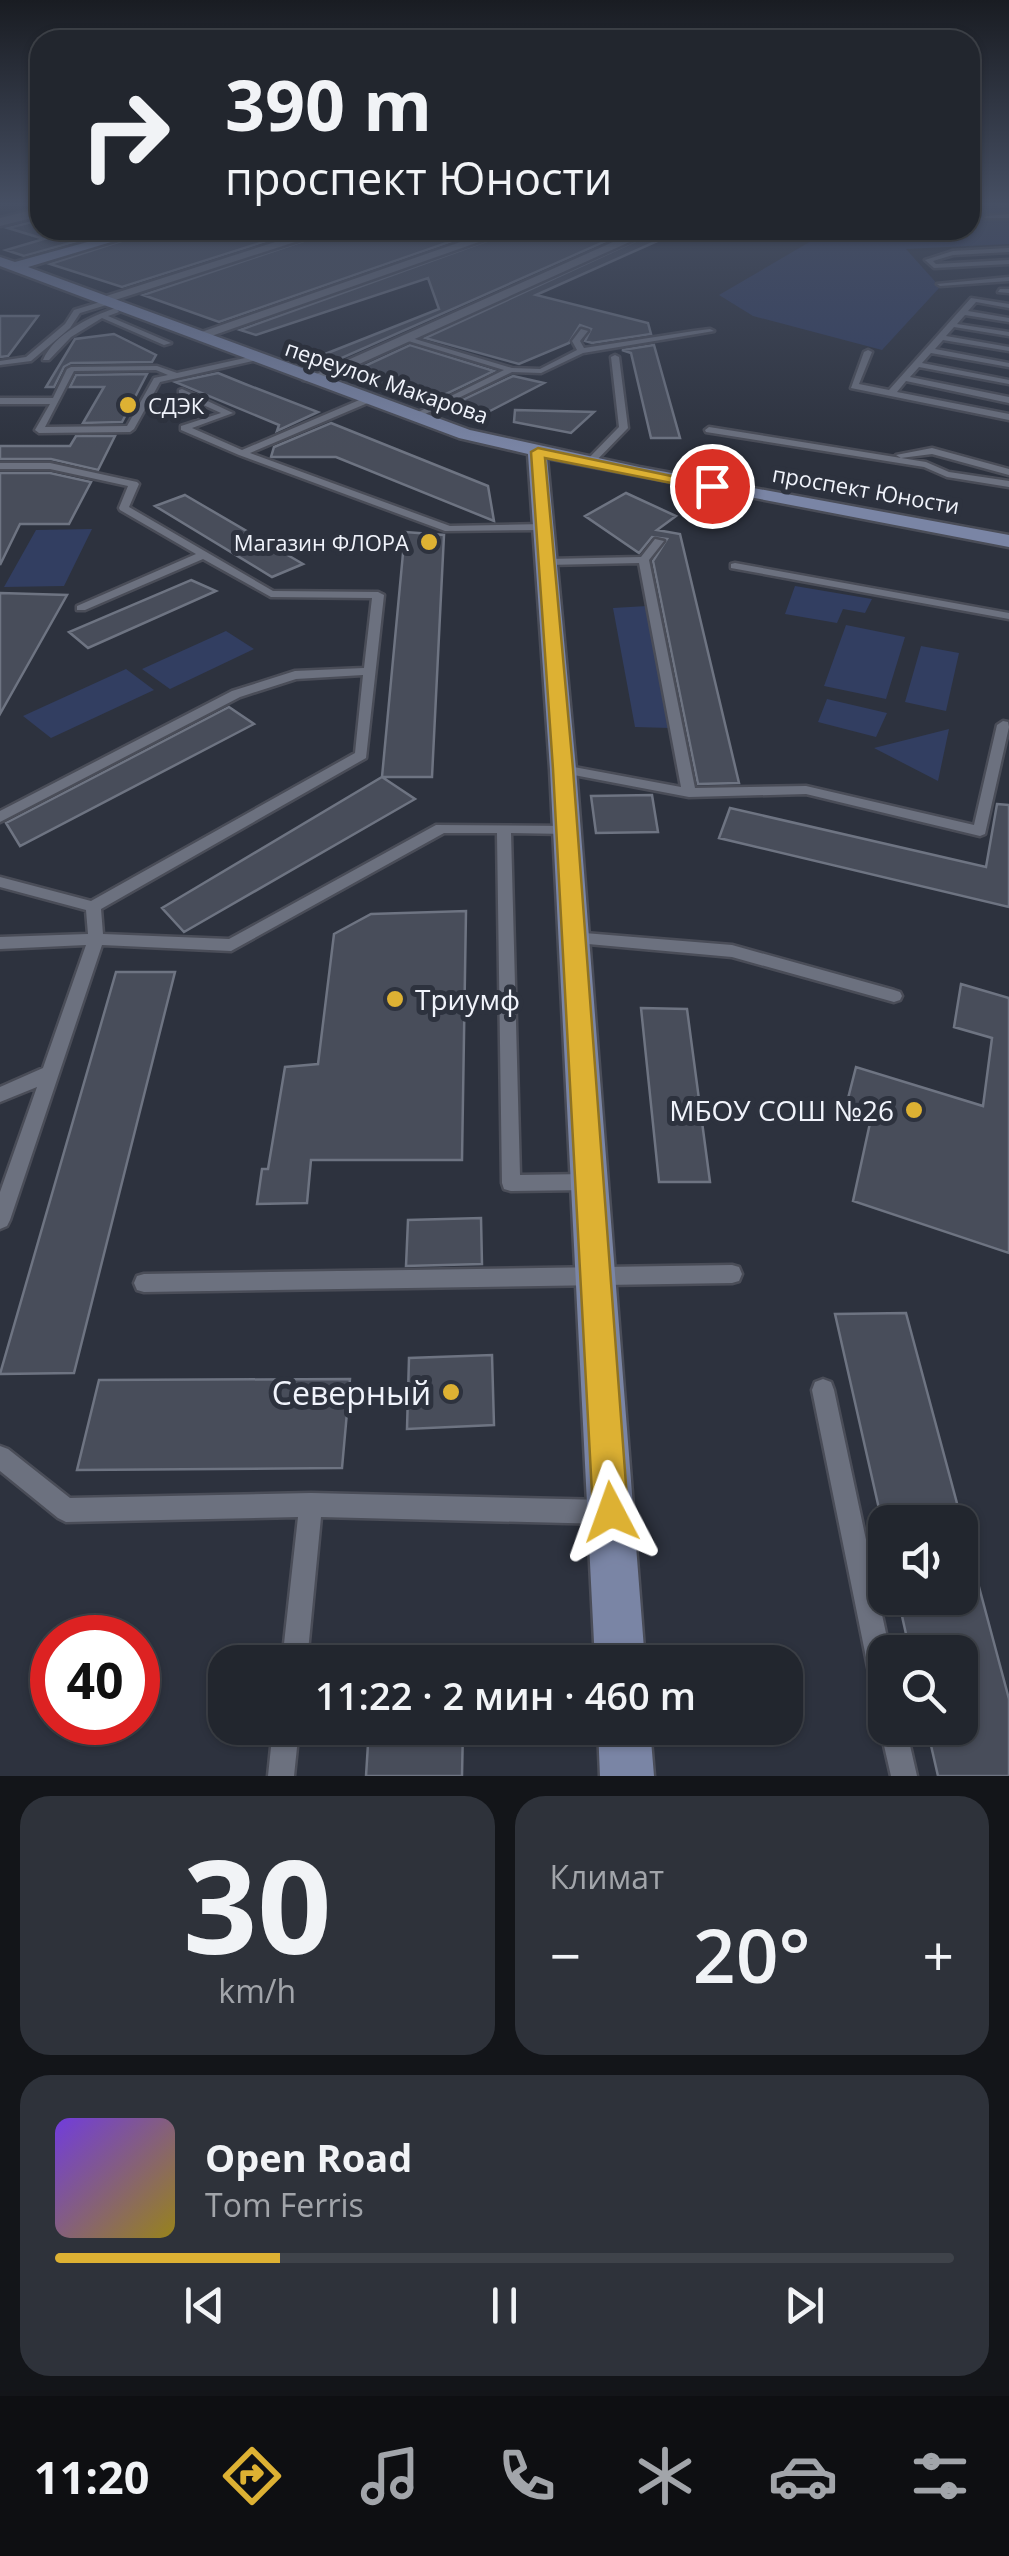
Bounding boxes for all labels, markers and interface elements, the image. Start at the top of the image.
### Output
text: 390 m [225,56,432,152]
icon: right [60,70,190,200]
text: проспект Юности [225,147,612,208]
street label: переулок Макарова [281,332,493,430]
place label: СДЭК [148,390,205,420]
marker: СДЭК [117,394,139,416]
pin [670,444,755,529]
street label: проспект Юности [770,458,962,520]
icon: arrive [685,459,740,514]
place label: Магазин ФЛОРА [234,527,409,557]
marker: Магазин ФЛОРА [418,531,440,553]
place label: Триумф [415,980,520,1018]
marker: Триумф [384,988,406,1010]
place label: МБОУ СОШ №26 [669,1091,894,1129]
marker: МБОУ СОШ №26 [903,1099,925,1121]
place label: Северный [272,1371,431,1414]
marker: Северный [440,1381,462,1403]
position arrow [559,1460,663,1564]
map controls [868,1505,978,1745]
button: sound [868,1505,978,1615]
speed limit sign: 40 [30,1615,160,1745]
button: search [868,1635,978,1745]
text: 11:22 · 2 мин · 460 m [315,1669,696,1721]
text: 30 [183,1815,332,1992]
text: Климат [550,1855,664,1898]
text: 20° [693,1903,811,2005]
text: − [550,1917,581,1992]
text: + [923,1917,954,1992]
text: km/h [218,1969,296,2012]
text: Open Road [205,2131,412,2183]
text: Tom Ferris [205,2183,364,2226]
icon: previous [177,2278,232,2333]
icon: pause [477,2278,532,2333]
icon: next [777,2278,832,2333]
icon: directions [217,2441,287,2511]
icon: music [355,2441,425,2511]
icon: phone [492,2441,562,2511]
icon: climate [630,2441,700,2511]
icon: car [768,2441,838,2511]
icon: filters [905,2441,975,2511]
text: 11:20 [34,2446,150,2507]

